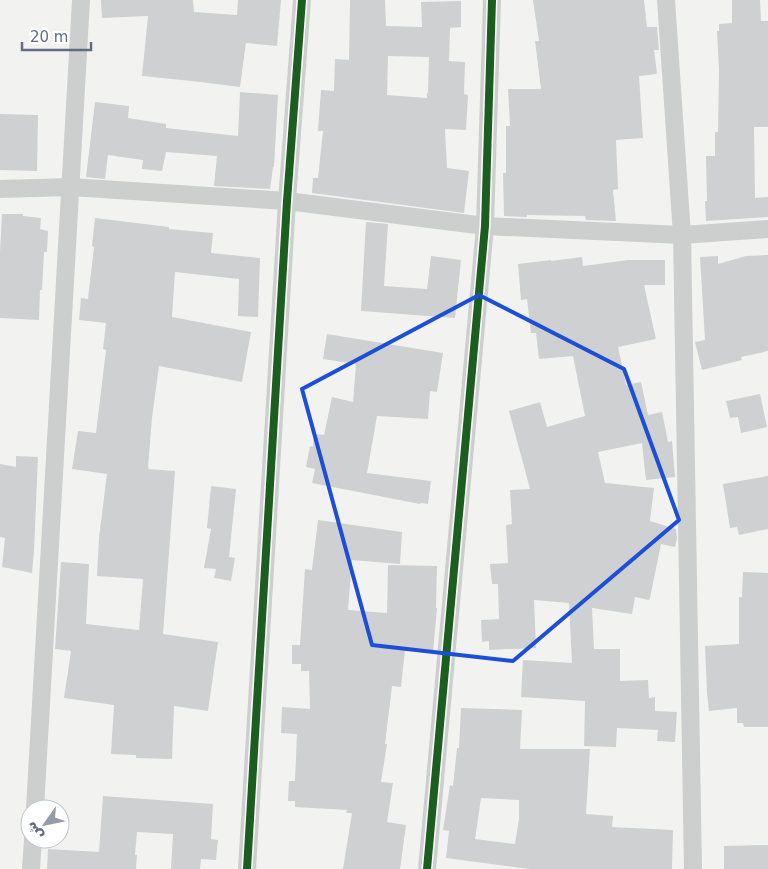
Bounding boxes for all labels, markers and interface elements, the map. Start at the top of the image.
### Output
scale bar [22,20,91,52]
text: 20 m [30,28,68,46]
north arrow [20,799,70,849]
text: ش [22,819,46,844]

